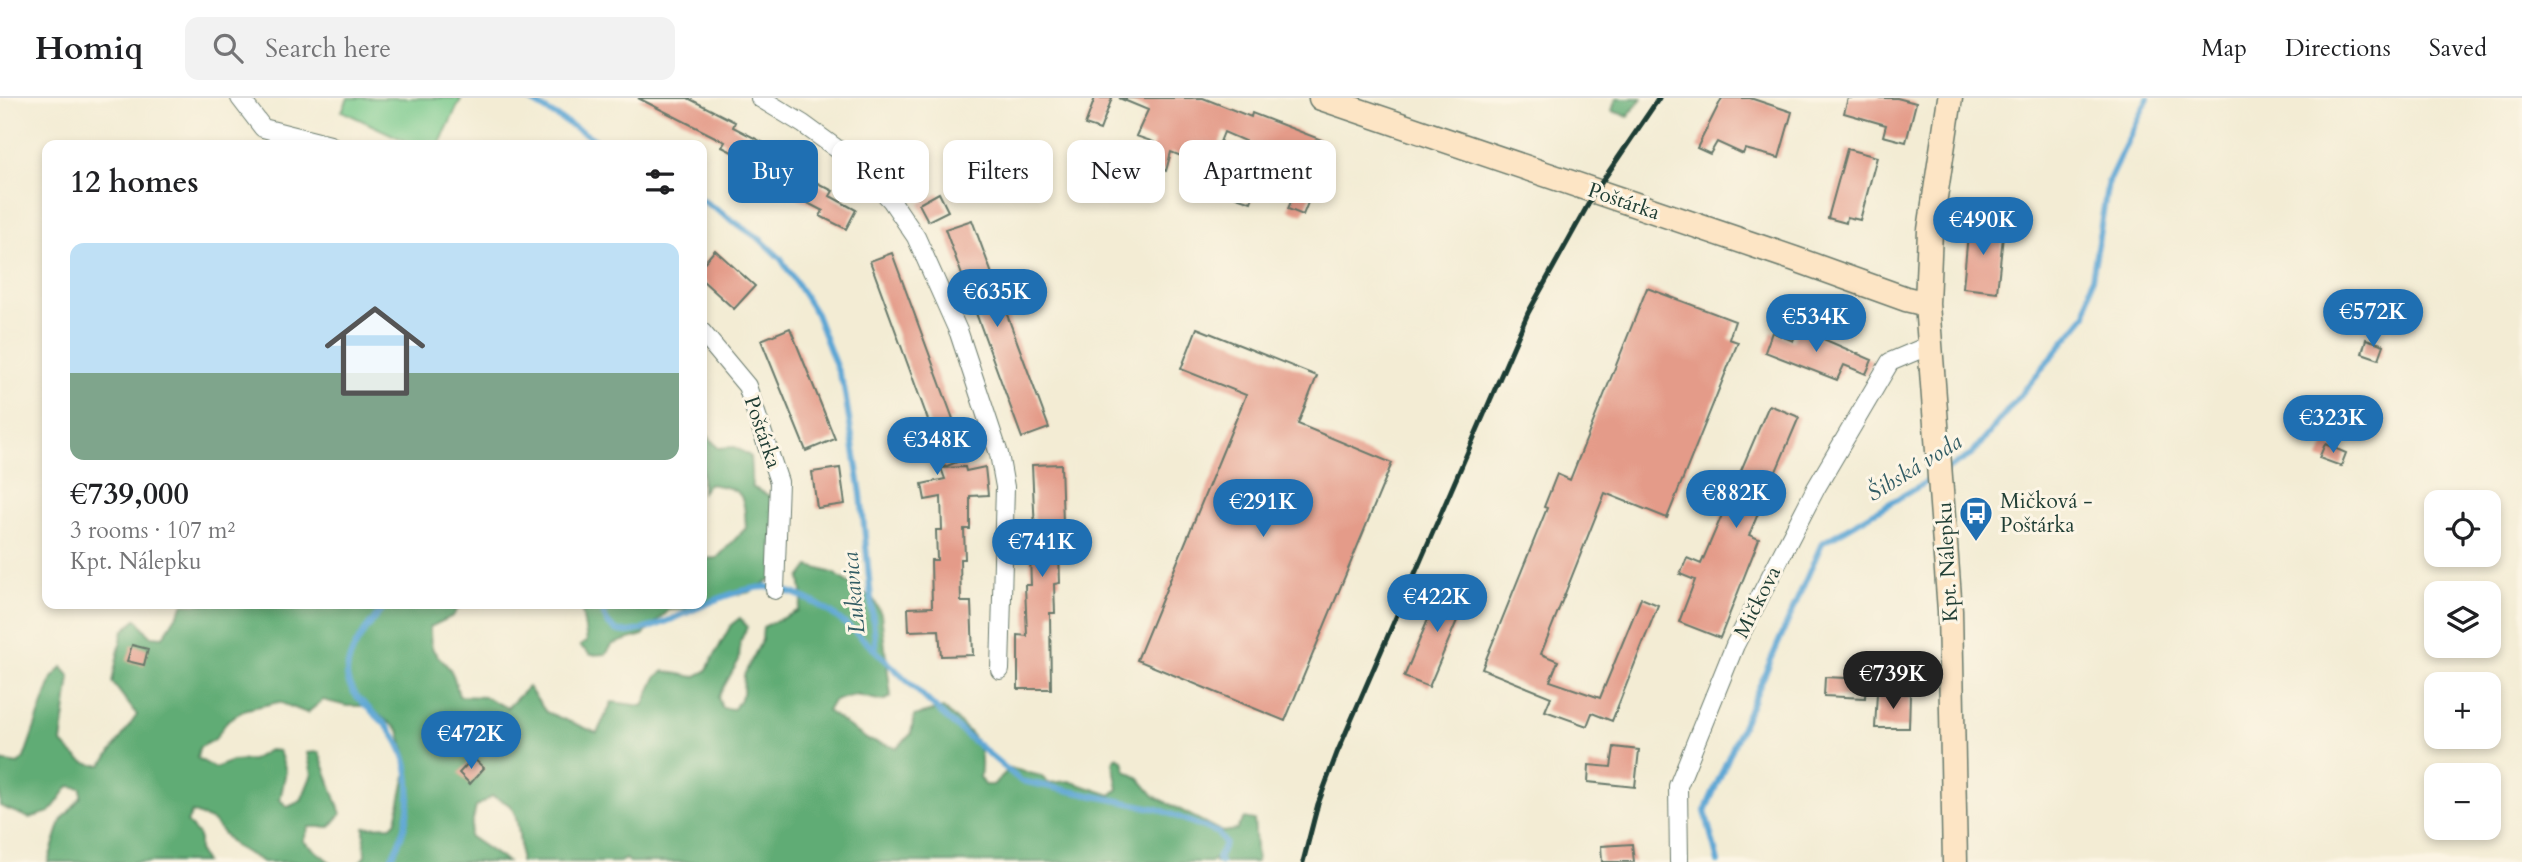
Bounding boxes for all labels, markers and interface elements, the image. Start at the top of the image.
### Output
search box [185,17,675,80]
text: Homiq [35,26,143,71]
icon: search [209,29,247,67]
text: Search here [265,31,391,66]
text: Map [2201,32,2247,65]
text: Directions [2285,32,2391,65]
text: Saved [2429,32,2487,65]
chip: Buy [728,140,818,203]
chip: Rent [832,140,929,203]
chip: Filters [943,140,1053,203]
chip: New [1067,140,1165,203]
chip: Apartment [1179,140,1336,203]
text: 12 homes [70,162,199,203]
icon: filters [641,163,679,201]
street label: Poštárka [1584,176,1664,227]
pin: €490K [1934,198,2032,257]
text: €490K [1949,204,2017,235]
pin: €635K [948,270,1046,329]
text: €635K [963,276,1031,307]
icon: home [312,288,438,414]
pin: €572K [2324,289,2422,349]
pin: €534K [1767,294,1865,354]
text: €572K [2339,296,2407,327]
text: €534K [1782,301,1850,332]
street label: Poštárka [737,392,788,472]
pin: €323K [2284,396,2382,455]
text: €323K [2299,402,2367,433]
pin: €348K [888,418,986,477]
text: €348K [903,424,971,455]
water label: Šibská voda [1861,426,1968,509]
pin: €882K [1687,470,1785,530]
text: €739,000 [70,474,189,515]
text: €882K [1702,477,1770,508]
pin: €291K [1214,480,1312,539]
text: €291K [1229,486,1297,517]
place label: Mičková - Poštárka [2000,487,2093,540]
map controls [2424,490,2501,840]
button: locate [2424,490,2501,567]
bus stop icon: Mičková - Poštárka [1957,494,1995,543]
street label: Kpt. Nálepku [1930,501,1965,623]
text: 3 rooms · 107 m² [70,515,235,546]
pin: €741K [993,519,1091,579]
text: €741K [1008,526,1076,557]
text: Kpt. Nálepku [70,546,202,577]
water label: Lukavica [834,551,873,635]
street label: Mičkova [1727,561,1788,643]
pin: €422K [1388,574,1486,634]
text: €422K [1403,581,1471,612]
button: layers [2424,581,2501,658]
pin: €739K [1844,652,1942,711]
text: €739K [1859,658,1927,689]
button: + [2424,672,2501,749]
pin: €472K [422,712,520,771]
text: €472K [437,718,505,749]
button: − [2424,763,2501,840]

